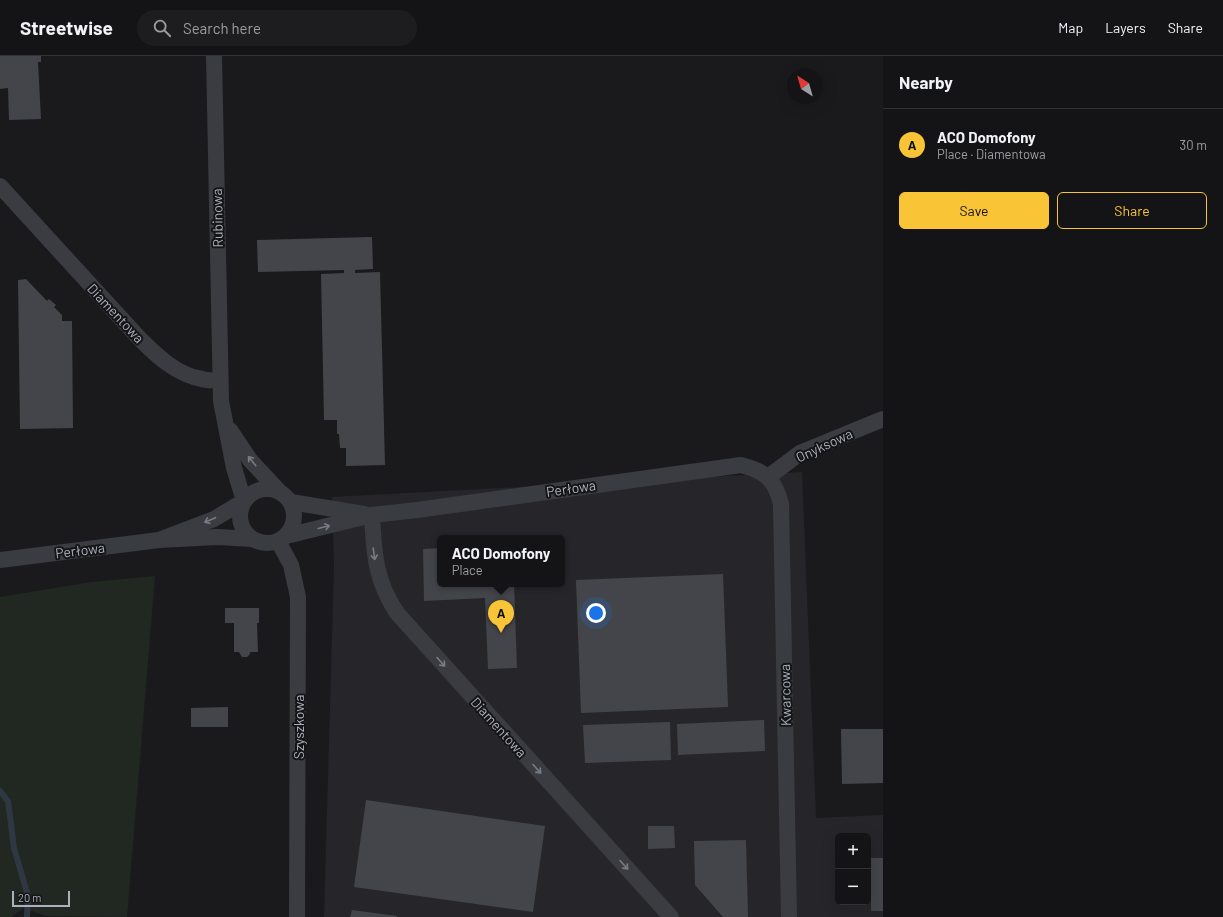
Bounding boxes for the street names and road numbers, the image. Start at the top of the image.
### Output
street label: Rubinowa [208,188,226,248]
street label: Diamentowa [84,280,148,346]
street label: Onyksowa [793,424,855,466]
street label: Perłowa [545,476,597,500]
street label: Perłowa [54,539,106,561]
street label: Kwarcowa [776,664,794,726]
street label: Diamentowa [468,693,530,761]
street label: Szyszkowa [290,695,307,759]

